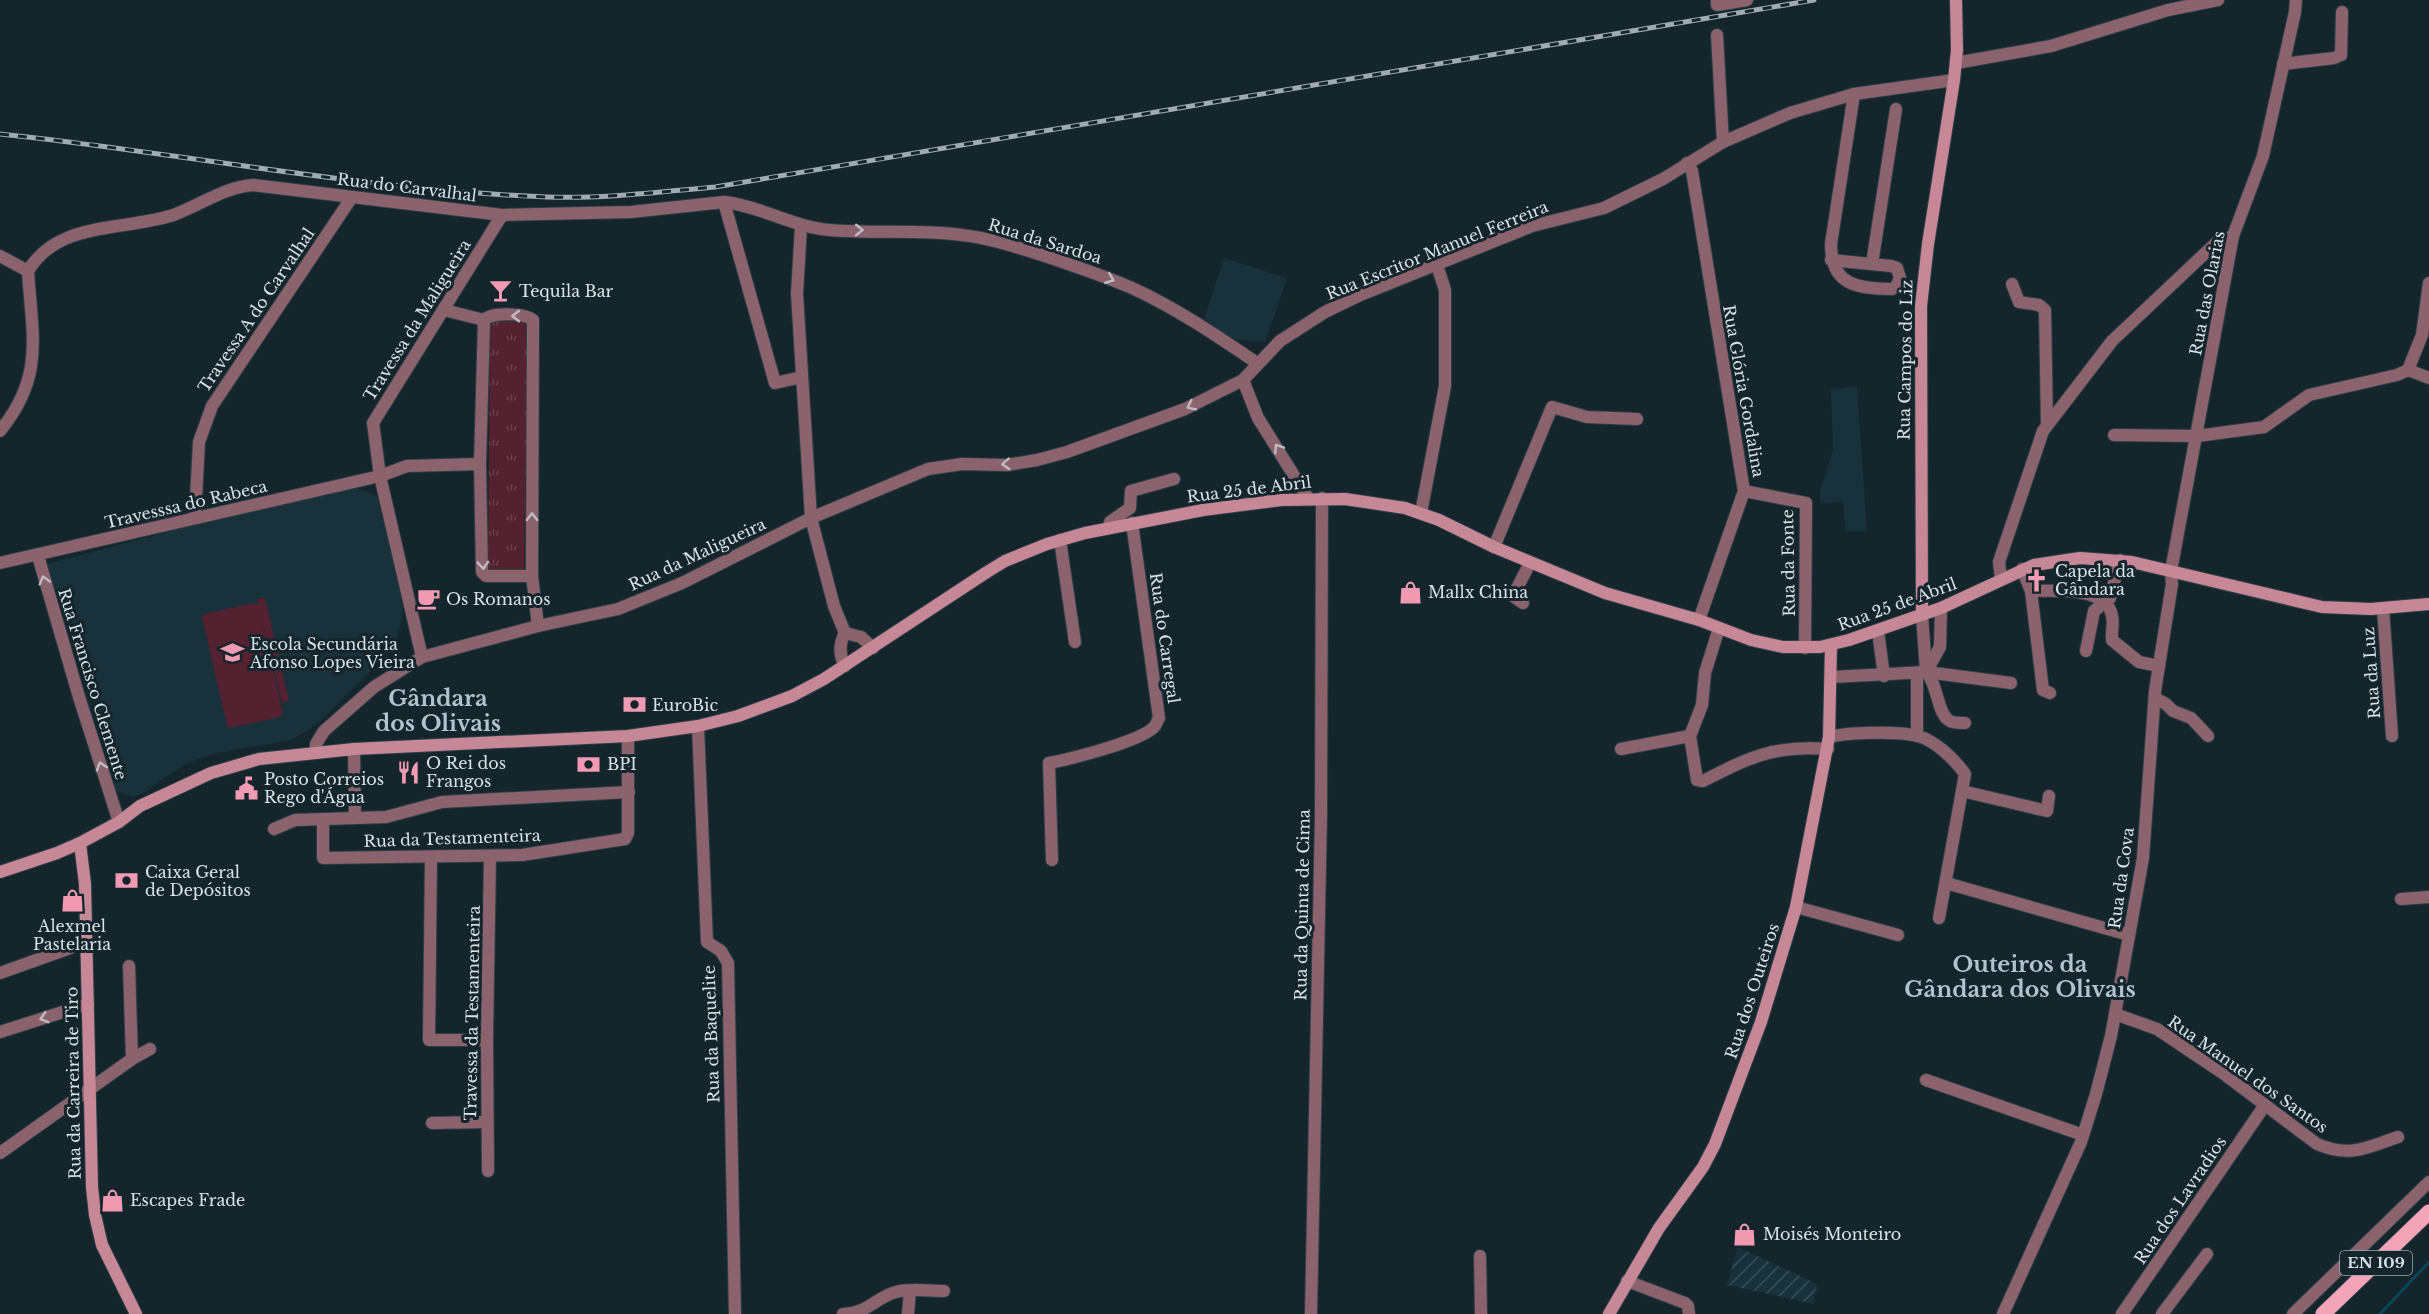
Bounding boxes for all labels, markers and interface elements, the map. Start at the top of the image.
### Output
street label: Rua do Carvalhal [336,169,478,205]
street label: Rua Escritor Manuel Ferreira [1323,196,1551,304]
street label: Rua da Sardoa [986,214,1104,268]
street label: Travessa A do Carvalhal [194,224,318,396]
one-way arrow [854,224,863,236]
street label: Rua das Olarias [2185,229,2229,357]
street label: Travessa da Maligueira [359,235,475,404]
one-way arrow [1104,272,1115,284]
bar icon: Tequila Bar [488,278,514,304]
street label: Rua Campos do Liz [1894,279,1916,440]
place label: Tequila Bar [519,281,614,301]
street label: Rua Glória Gordalina [1719,303,1769,479]
one-way arrow [511,310,520,322]
one-way arrow [1186,398,1197,410]
one-way arrow [1273,444,1285,454]
one-way arrow [1001,458,1010,471]
street label: Rua 25 de Abril [1186,471,1312,507]
street label: Travesssa do Rabeca [103,476,269,532]
street label: Rua da Fonte [1777,509,1799,617]
one-way arrow [526,513,538,522]
street label: Rua da Maligueira [625,513,769,595]
one-way arrow [476,560,489,569]
place label: Capela da Gândara [2055,561,2135,599]
church icon: Capela da Gândara [2024,567,2050,593]
street label: Rua do Carregal [1146,571,1184,705]
street label: Rua 25 de Abril [1835,573,1959,635]
one-way arrow [39,575,51,585]
shop icon: Mallx China [1397,579,1423,605]
place label: Mallx China [1428,582,1528,602]
street label: Rua Francisco Clemente [54,586,132,782]
cafe icon: Os Romanos [415,586,441,612]
place label: Os Romanos [446,589,551,609]
street label: Rua da Luz [2358,626,2384,720]
place label: Escola Secundária Afonso Lopes Vieira [249,634,415,672]
school or university icon: Escola Secundária Afonso Lopes Vieira [219,640,245,666]
district label: Gândara dos Olivais [375,685,501,737]
bank icon: EuroBic [621,692,647,718]
place label: EuroBic [652,695,719,715]
bank icon: BPI [576,751,602,777]
place label: O Rei dos Frangos [426,753,506,791]
place label: BPI [607,754,637,774]
restaurant icon: O Rei dos Frangos [395,759,421,785]
one-way arrow [95,761,108,772]
place label: Posto Correios Rego d'Água [264,769,384,807]
public building icon: Posto Correios Rego d'Água [233,775,259,801]
street label: Rua da Quinta de Cima [1290,809,1314,1001]
street label: Rua da Testamenteira [363,825,541,851]
street label: Rua da Cova [2104,826,2138,930]
place label: Caixa Geral de Depósitos [145,862,251,900]
bank icon: Caixa Geral de Depósitos [114,868,140,894]
shop icon: Alexmel Pastelaria [59,888,85,914]
street label: Travessa da Testamenteira [460,905,484,1121]
place label: Alexmel Pastelaria [33,916,111,954]
street label: Rua dos Outeiros [1721,921,1783,1061]
district label: Outeiros da Gândara dos Olivais [1904,951,2136,1003]
street label: Rua da Baquelite [699,965,723,1103]
street label: Rua da Carreira de Tiro [61,986,85,1180]
one-way arrow [39,1011,50,1023]
street label: Rua Manuel dos Santos [2164,1011,2332,1137]
street label: Rua dos Lavradios [2130,1132,2230,1268]
shop icon: Escapes Frade [99,1187,125,1213]
place label: Escapes Frade [130,1190,245,1210]
shop icon: Moisés Monteiro [1732,1221,1758,1247]
place label: Moisés Monteiro [1763,1224,1901,1244]
road number: EN 109 [2340,1251,2412,1275]

